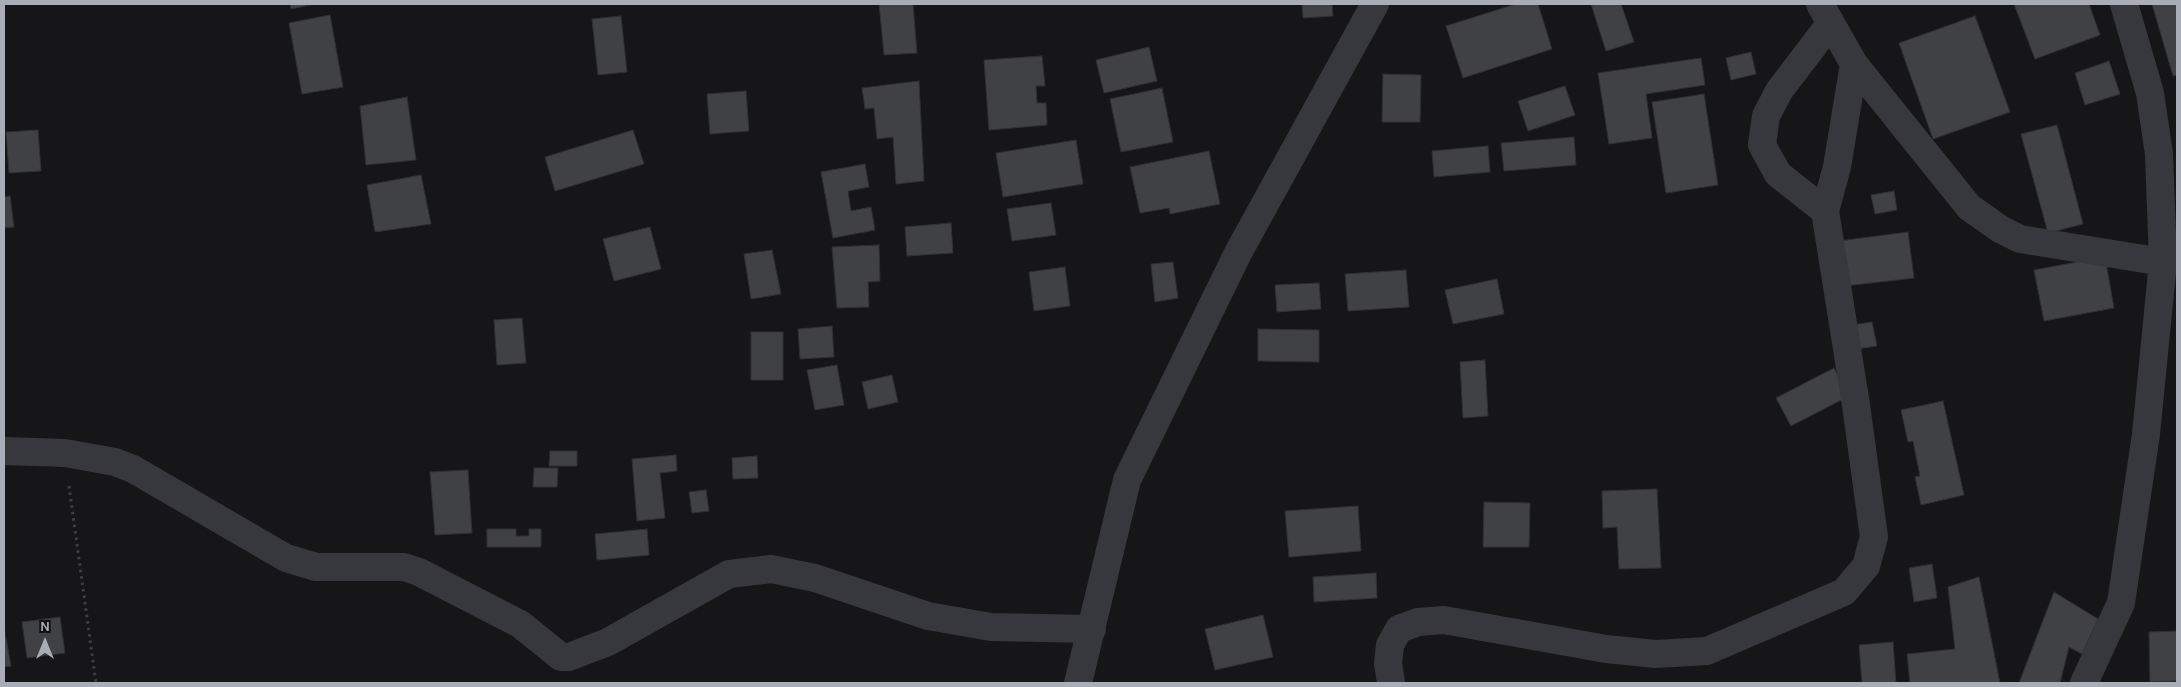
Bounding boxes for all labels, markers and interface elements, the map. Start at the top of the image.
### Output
north arrow [20,617,70,667]
text: N [40,618,50,635]

